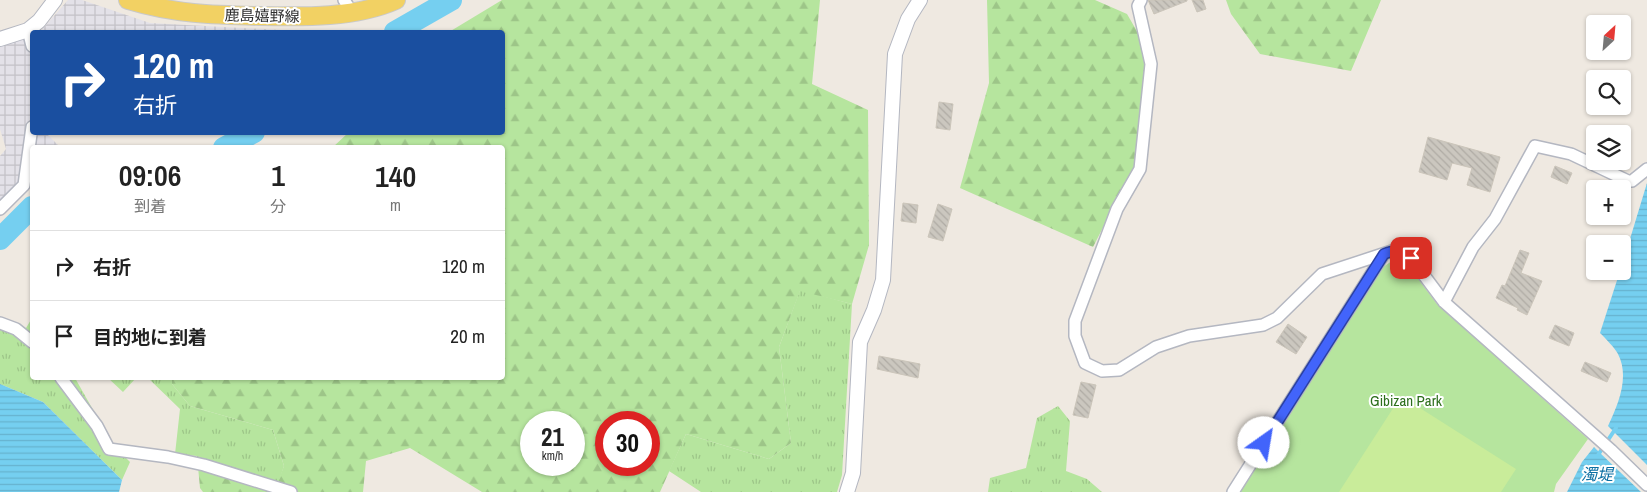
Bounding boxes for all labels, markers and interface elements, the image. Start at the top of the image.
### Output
street label: 鹿島嬉野線 [224,4,300,27]
north arrow [1586,15,1631,60]
map controls [1586,15,1631,280]
text: 120 m [133,42,214,89]
icon: right [50,50,115,115]
button: search [1586,70,1631,115]
text: 右折 [133,90,177,120]
button: layers [1586,125,1631,170]
text: 09:06 [119,155,181,195]
text: 1 [271,155,285,195]
text: 140 [375,156,416,196]
button: + [1586,180,1631,225]
text: m [390,194,401,216]
text: 到着 [134,195,166,217]
text: 分 [270,195,286,217]
button: − [1586,235,1631,280]
pin [1390,237,1432,279]
icon: arrive [1397,244,1425,272]
icon: right [50,252,78,280]
text: 120 m [442,253,485,279]
text: 右折 [93,254,131,280]
icon: arrive [50,322,78,350]
text: 20 m [450,323,485,349]
text: 目的地に到着 [93,324,207,350]
park label: Gibizan Park [1370,390,1443,411]
speed limit sign: 30 [595,411,660,476]
position arrow [1237,416,1289,468]
text: 21 [541,420,564,454]
text: km/h [542,448,563,464]
water label: 濁堤 [1581,463,1615,485]

